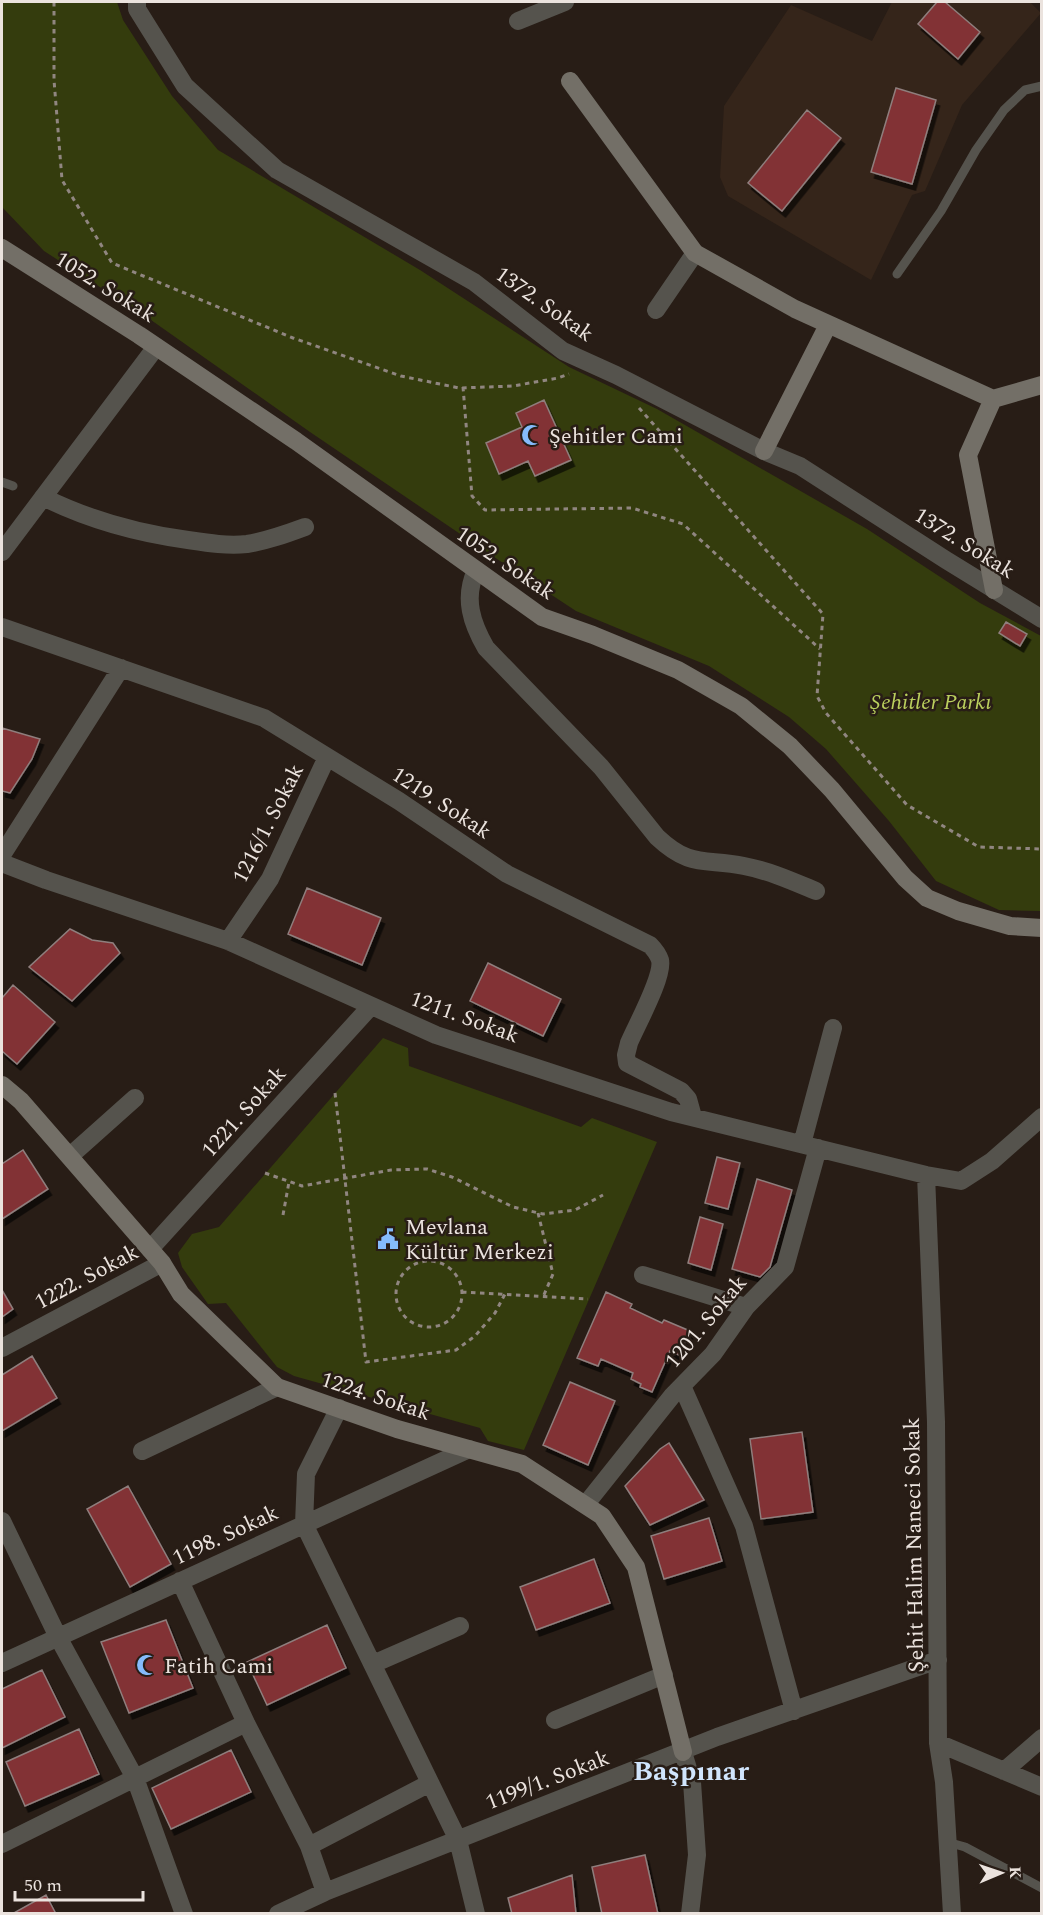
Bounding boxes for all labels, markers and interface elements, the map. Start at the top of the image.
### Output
street label: 1052. Sokak [48,243,162,331]
street label: 1372. Sokak [488,258,600,350]
place label: Şehitler Cami [549,420,683,453]
mosque icon: Şehitler Cami [520,423,544,447]
street label: 1372. Sokak [907,499,1021,587]
street label: 1052. Sokak [449,518,562,609]
park label: Şehitler Parkı [870,686,992,719]
street label: 1216/1. Sokak [224,758,313,889]
street label: 1219. Sokak [384,758,498,848]
street label: 1211. Sokak [405,982,524,1052]
street label: 1221. Sokak [194,1059,294,1165]
place label: Mevlana Kültür Merkezi [405,1211,554,1269]
public building icon: Mevlana Kültür Merkezi [376,1227,400,1251]
street label: 1222. Sokak [29,1236,145,1319]
street label: 1201. Sokak [657,1268,755,1376]
street label: 1224. Sokak [316,1363,435,1430]
street label: Şehit Halim Naneci Sokak [896,1417,933,1673]
street label: 1198. Sokak [167,1496,284,1574]
place label: Fatih Cami [164,1650,273,1683]
mosque icon: Fatih Cami [135,1653,159,1677]
street label: 1199/1. Sokak [481,1742,614,1819]
district label: Başpınar [633,1750,749,1793]
north arrow [971,1843,1031,1903]
scale bar [15,1864,142,1902]
text: K [1003,1866,1027,1880]
text: 50 m [24,1872,62,1899]

